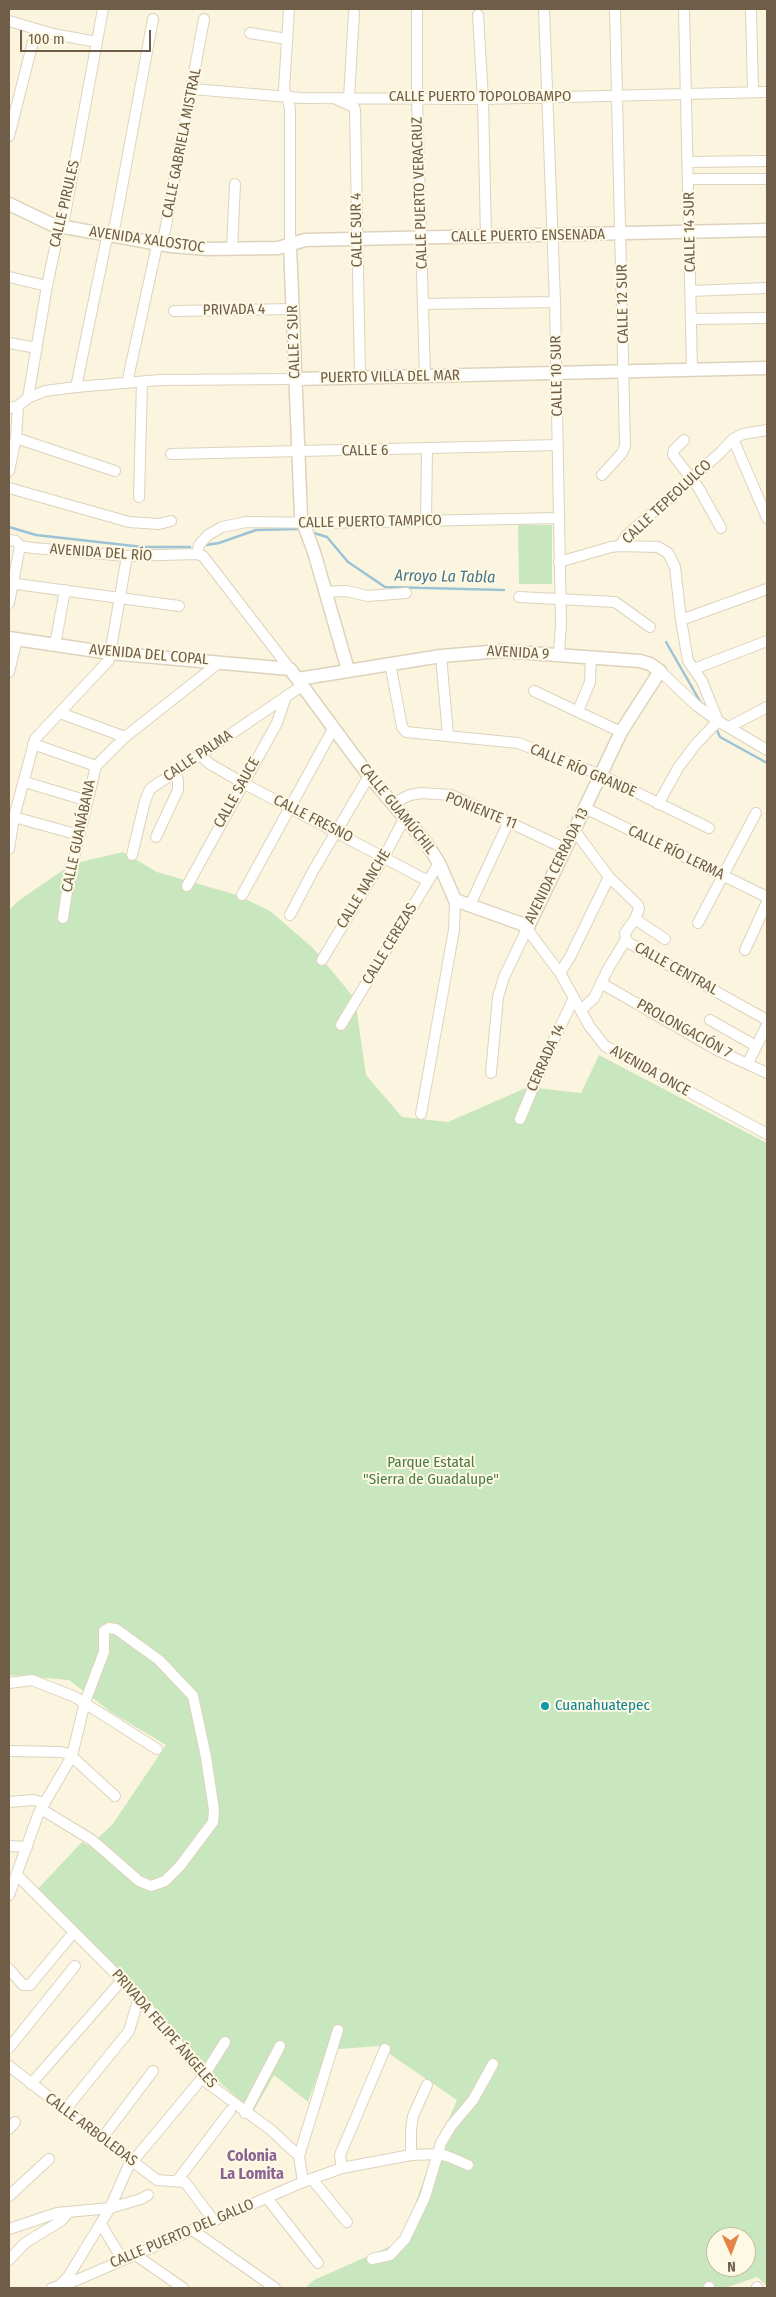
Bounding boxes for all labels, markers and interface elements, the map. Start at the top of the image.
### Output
scale bar [22,20,154,52]
text: 100 m [28,30,65,48]
street label: CALLE GABRIELA MISTRAL [159,66,205,220]
street label: CALLE PUERTO TOPOLOBAMPO [389,88,571,106]
street label: CALLE PUERTO VERACRUZ [408,117,432,269]
street label: CALLE PIRULES [46,159,84,249]
street label: CALLE 14 SUR [680,192,700,272]
street label: CALLE SUR 4 [347,193,367,267]
street label: AVENIDA XALOSTOC [88,223,206,257]
street label: CALLE PUERTO ENSENADA [451,226,605,246]
street label: CALLE 12 SUR [613,264,633,344]
street label: PRIVADA 4 [203,300,265,320]
street label: CALLE 2 SUR [284,305,304,379]
street label: CALLE 10 SUR [547,335,567,417]
street label: PUERTO VILLA DEL MAR [320,367,460,387]
street label: CALLE 6 [341,442,389,460]
street label: CALLE TEPEOLULCO [619,456,715,548]
street label: CALLE PUERTO TAMPICO [298,512,442,532]
street label: AVENIDA DEL RÍO [49,540,153,566]
water label: Arroyo La Tabla [394,567,496,587]
street label: AVENIDA DEL COPAL [89,641,209,669]
street label: AVENIDA 9 [486,642,550,664]
street label: CALLE PALMA [160,726,236,786]
street label: CALLE RÍO GRANDE [527,740,639,802]
street label: CALLE SAUCE [210,755,264,831]
street label: CALLE GUAMÚCHIL [355,760,439,858]
street label: CALLE GUANÁBANA [58,778,100,894]
street label: PONIENTE 11 [443,789,519,833]
street label: CALLE FRESNO [270,791,356,847]
street label: AVENIDA CERRADA 13 [521,805,593,927]
street label: CALLE RÍO LERMA [625,822,727,884]
street label: CALLE NANCHE [333,846,395,932]
street label: CALLE CEREZAS [359,900,421,988]
street label: CALLE CENTRAL [631,939,721,999]
street label: PROLONGACIÓN 7 [633,995,735,1063]
street label: CERRADA 14 [523,1021,569,1095]
street label: AVENIDA ONCE [607,1042,693,1100]
park label: Parque Estatal "Sierra de Guadalupe" [363,1454,499,1489]
place label: Cuanahuatepec [555,1697,650,1715]
marker: Cuanahuatepec [539,1700,551,1712]
street label: PRIVADA FELIPE ÁNGELES [108,1966,220,2092]
street label: CALLE ARBOLEDAS [41,2090,141,2170]
district label: Colonia La Lomita [220,2147,284,2185]
street label: CALLE PUERTO DEL GALLO [107,2195,257,2273]
north arrow [706,2227,756,2277]
text: N [727,2258,736,2275]

